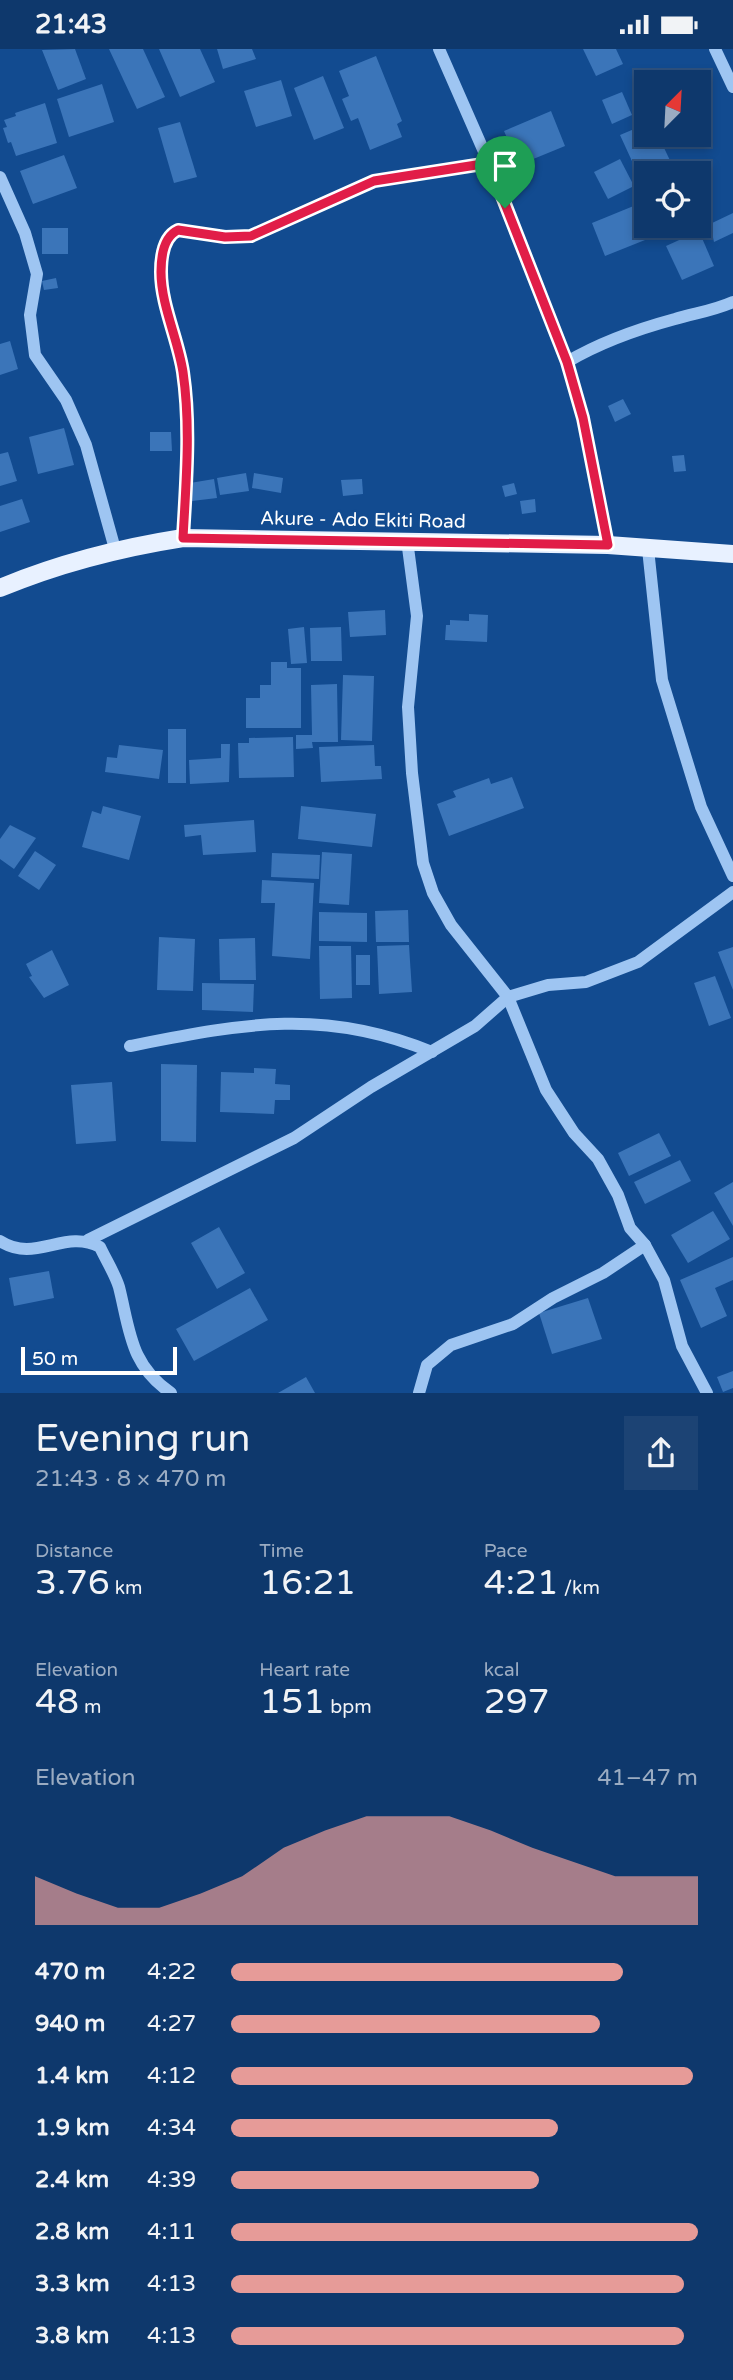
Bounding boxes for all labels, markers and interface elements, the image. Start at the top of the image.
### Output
text: 21:43 [35,9,107,40]
north arrow [634,70,710,147]
map controls [634,70,711,238]
pin [475,136,535,208]
icon: arrive [486,147,524,185]
button: locate [634,161,711,238]
street label: Akure - Ado Ekiti Road [260,507,466,533]
scale bar [21,1344,177,1376]
text: 50 m [32,1348,78,1370]
text: Evening run [35,1416,250,1462]
button: share [624,1416,698,1490]
text: 21:43 · 8 × 470 m [35,1465,226,1493]
text: Distance [35,1540,113,1562]
text: Time [259,1540,304,1562]
text: Pace [484,1540,527,1562]
text: 3.76 [35,1562,110,1604]
text: 16:21 [259,1562,356,1604]
text: 4:21 [484,1562,559,1604]
text: km [110,1577,142,1599]
text: /km [559,1577,600,1599]
text: Elevation [35,1659,118,1681]
text: Heart rate [259,1659,350,1681]
text: kcal [484,1659,519,1681]
text: 48 [35,1681,79,1723]
text: 151 [259,1681,325,1723]
text: 297 [484,1681,550,1723]
text: m [79,1696,101,1718]
text: bpm [325,1696,372,1718]
text: Elevation [35,1764,136,1792]
text: 41–47 m [597,1764,698,1792]
text: 470 m [35,1958,105,1986]
text: 4:22 [147,1958,196,1986]
text: 940 m [35,2010,105,2038]
text: 4:27 [147,2010,196,2038]
text: 1.4 km [35,2062,109,2090]
text: 4:12 [147,2062,196,2090]
text: 1.9 km [35,2114,110,2142]
text: 4:34 [147,2114,196,2142]
text: 2.4 km [35,2166,109,2194]
text: 4:39 [147,2166,196,2194]
text: 2.8 km [35,2218,109,2246]
text: 4:11 [147,2218,196,2246]
text: 3.3 km [35,2270,110,2298]
text: 4:13 [147,2270,196,2298]
text: 3.8 km [35,2322,109,2350]
text: 4:13 [147,2322,196,2350]

